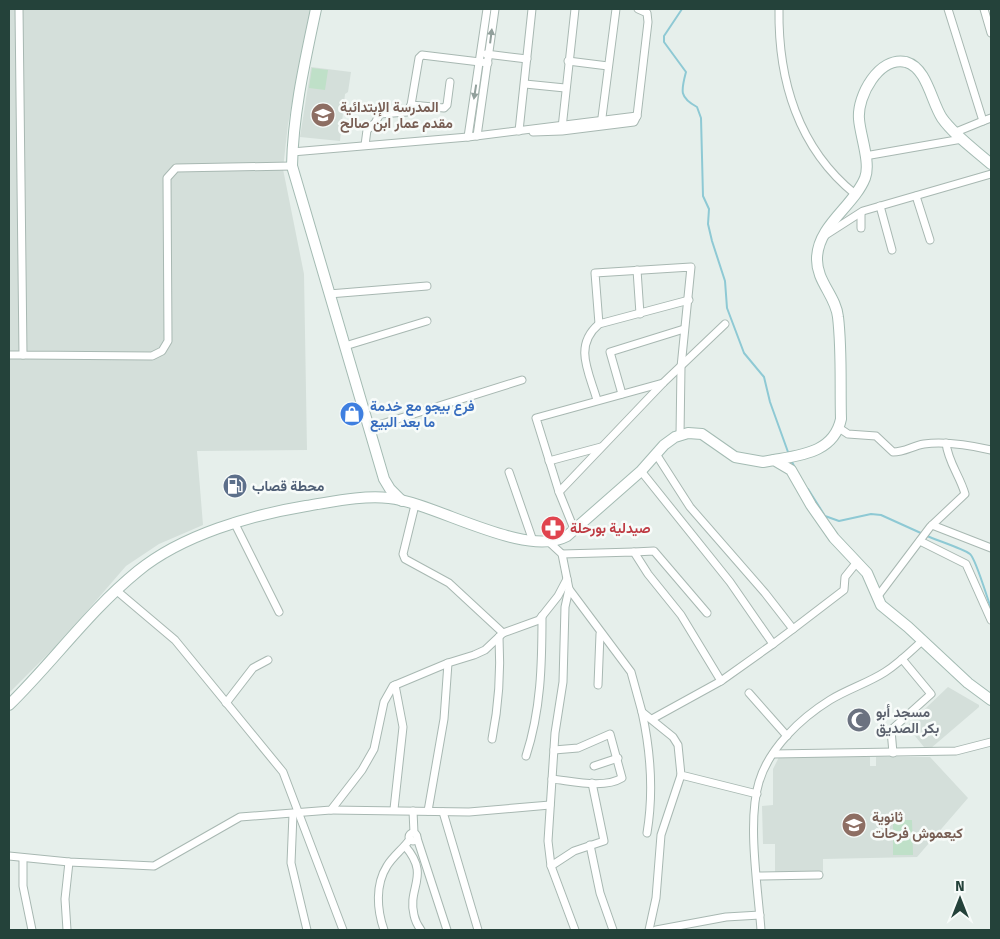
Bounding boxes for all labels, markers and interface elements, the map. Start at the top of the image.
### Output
one-way arrow [487,27,495,43]
one-way arrow [470,84,478,100]
place label: المدرسة الإبتدائية مقدم عمار ابن صالح [340,99,453,133]
school or university icon: المدرسة الإبتدائية مقدم عمار ابن صالح [310,102,336,128]
place label: فرع بيجو مع خدمة ما بعد البيع [370,398,475,432]
shop icon: فرع بيجو مع خدمة ما بعد البيع [339,401,365,427]
fuel station icon: محطة قصاب [222,473,248,499]
place label: محطة قصاب [252,478,325,495]
pharmacy icon: صيدلية بورحلة [540,515,566,541]
place label: صيدلية بورحلة [570,520,651,537]
place label: مسجد أبو بكر الصديق [876,704,939,737]
mosque icon: مسجد أبو بكر الصديق [846,707,872,733]
place label: ثانوية كيعموش فرحات [872,809,963,842]
school or university icon: ثانوية كيعموش فرحات [841,812,867,838]
north arrow [935,874,985,924]
text: N [955,878,965,895]

